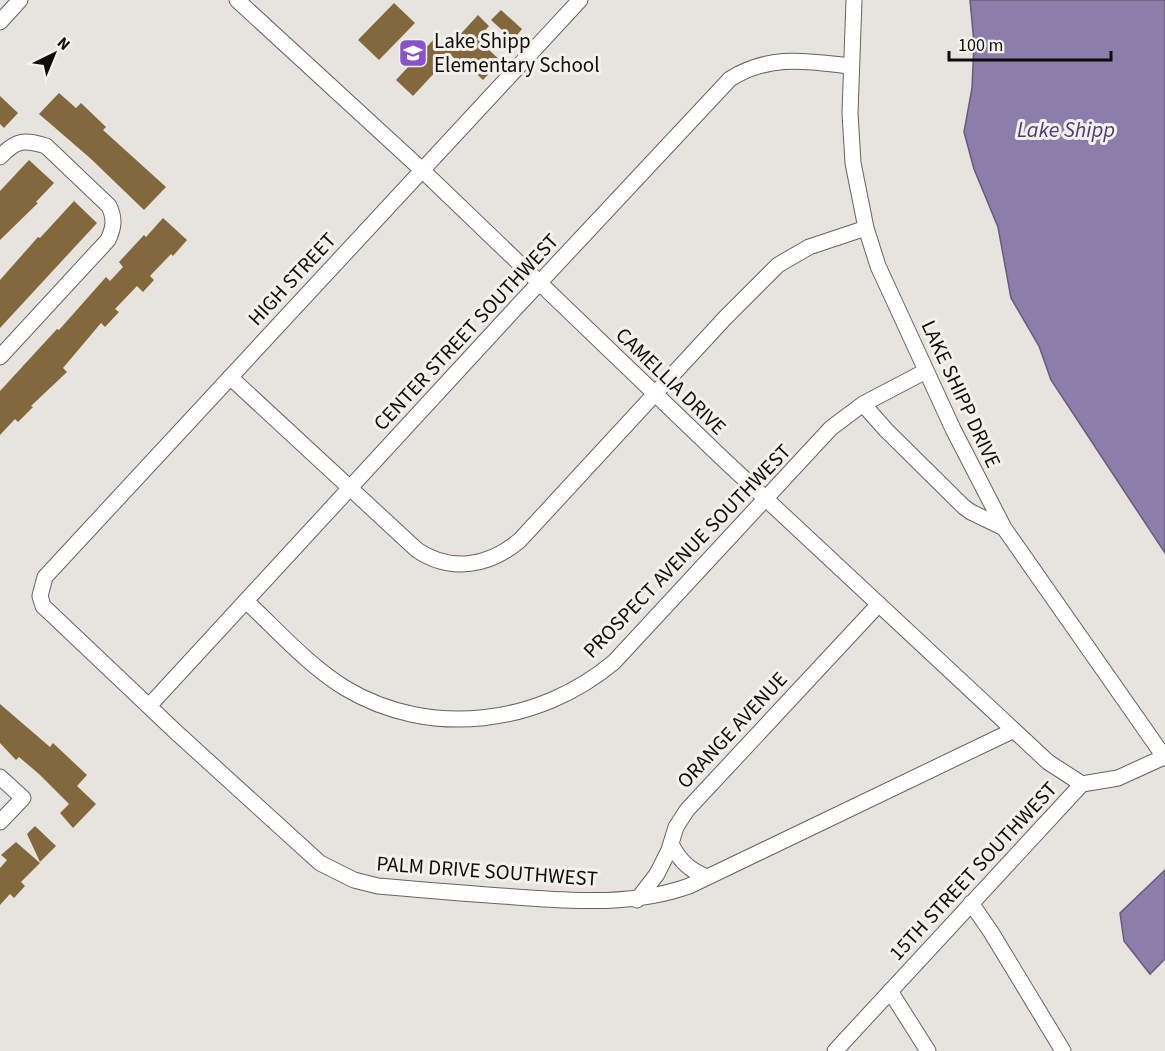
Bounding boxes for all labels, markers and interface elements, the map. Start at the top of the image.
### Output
north arrow [24,24,84,84]
scale bar [949,24,1111,62]
place label: Lake Shipp Elementary School [434,26,600,80]
text: N [52,32,75,55]
text: 100 m [958,33,1003,58]
school or university icon: Lake Shipp Elementary School [397,37,429,69]
water label: Lake Shipp [1017,114,1115,146]
street label: HIGH STREET [241,226,343,332]
street label: CENTER STREET SOUTHWEST [366,227,566,437]
street label: LAKE SHIPP DRIVE [914,315,1008,473]
street label: CAMELLIA DRIVE [609,320,733,442]
street label: PROSPECT AVENUE SOUTHWEST [576,437,798,665]
street label: ORANGE AVENUE [670,665,794,795]
street label: 15TH STREET SOUTHWEST [882,775,1064,967]
street label: PALM DRIVE SOUTHWEST [375,848,599,894]

